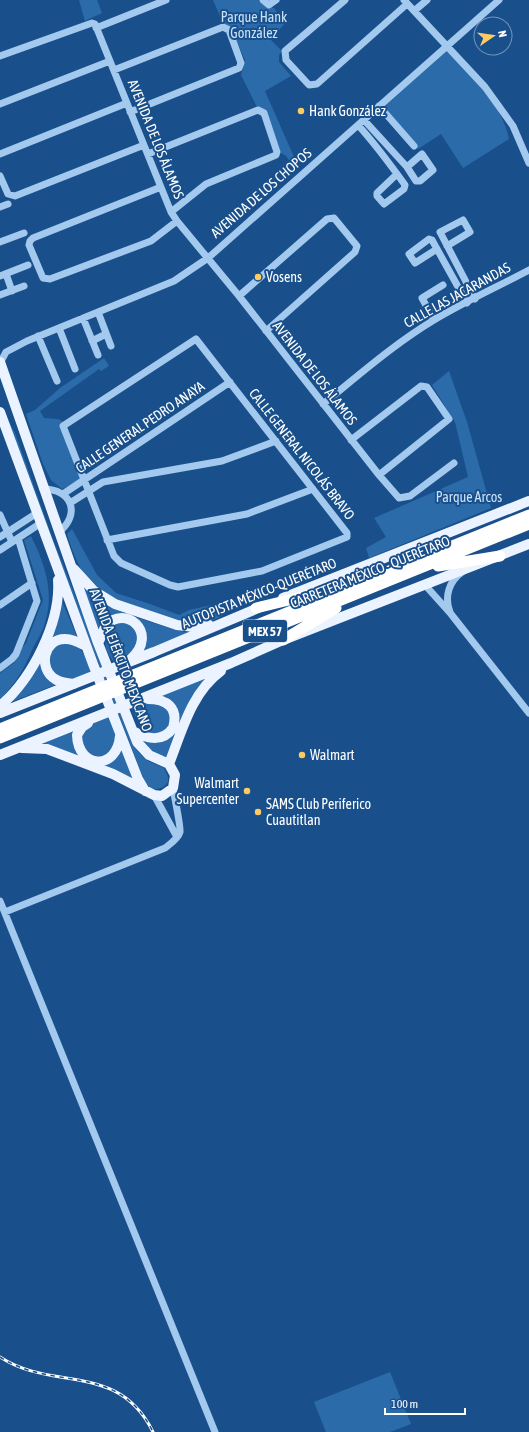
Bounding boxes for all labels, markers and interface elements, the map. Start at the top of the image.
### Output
park label: Parque Hank González [221,9,287,41]
north arrow [473,16,513,56]
text: N [496,29,509,38]
street label: AVENIDA DE LOS ÁLAMOS [125,77,187,201]
place label: Hank González [309,103,386,119]
marker: Hank González [296,106,306,116]
street label: AVENIDA DE LOS CHOPOS [207,145,315,241]
street label: CALLE LAS JACARANDAS [401,259,513,331]
place label: Vosens [266,269,302,285]
marker: Vosens [253,272,263,282]
street label: AVENIDA DE LOS ÁLAMOS [270,318,361,428]
street label: CALLE GENERAL PEDRO ANAYA [73,378,208,476]
street label: CALLE GENERAL NICOLÁS BRAVO [246,385,358,523]
park label: Parque Arcos [436,489,502,505]
street label: CARRETERA MÉXICO - QUERÉTARO [288,533,452,611]
street label: AUTOPISTA MÉXICO-QUERÉTARO [179,555,339,631]
street label: AVENIDA EJÉRCITO MEXICANO [86,586,156,734]
road number: MEX 57 [243,620,287,642]
place label: Walmart [310,747,355,763]
marker: Walmart [297,750,307,760]
place label: Walmart Supercenter [177,775,240,807]
marker: Walmart Supercenter [242,786,252,796]
place label: SAMS Club Periferico Cuautitlan [266,796,371,828]
marker: SAMS Club Periferico Cuautitlan [253,807,263,817]
scale bar [385,1390,465,1416]
text: 100 m [391,1397,418,1411]

